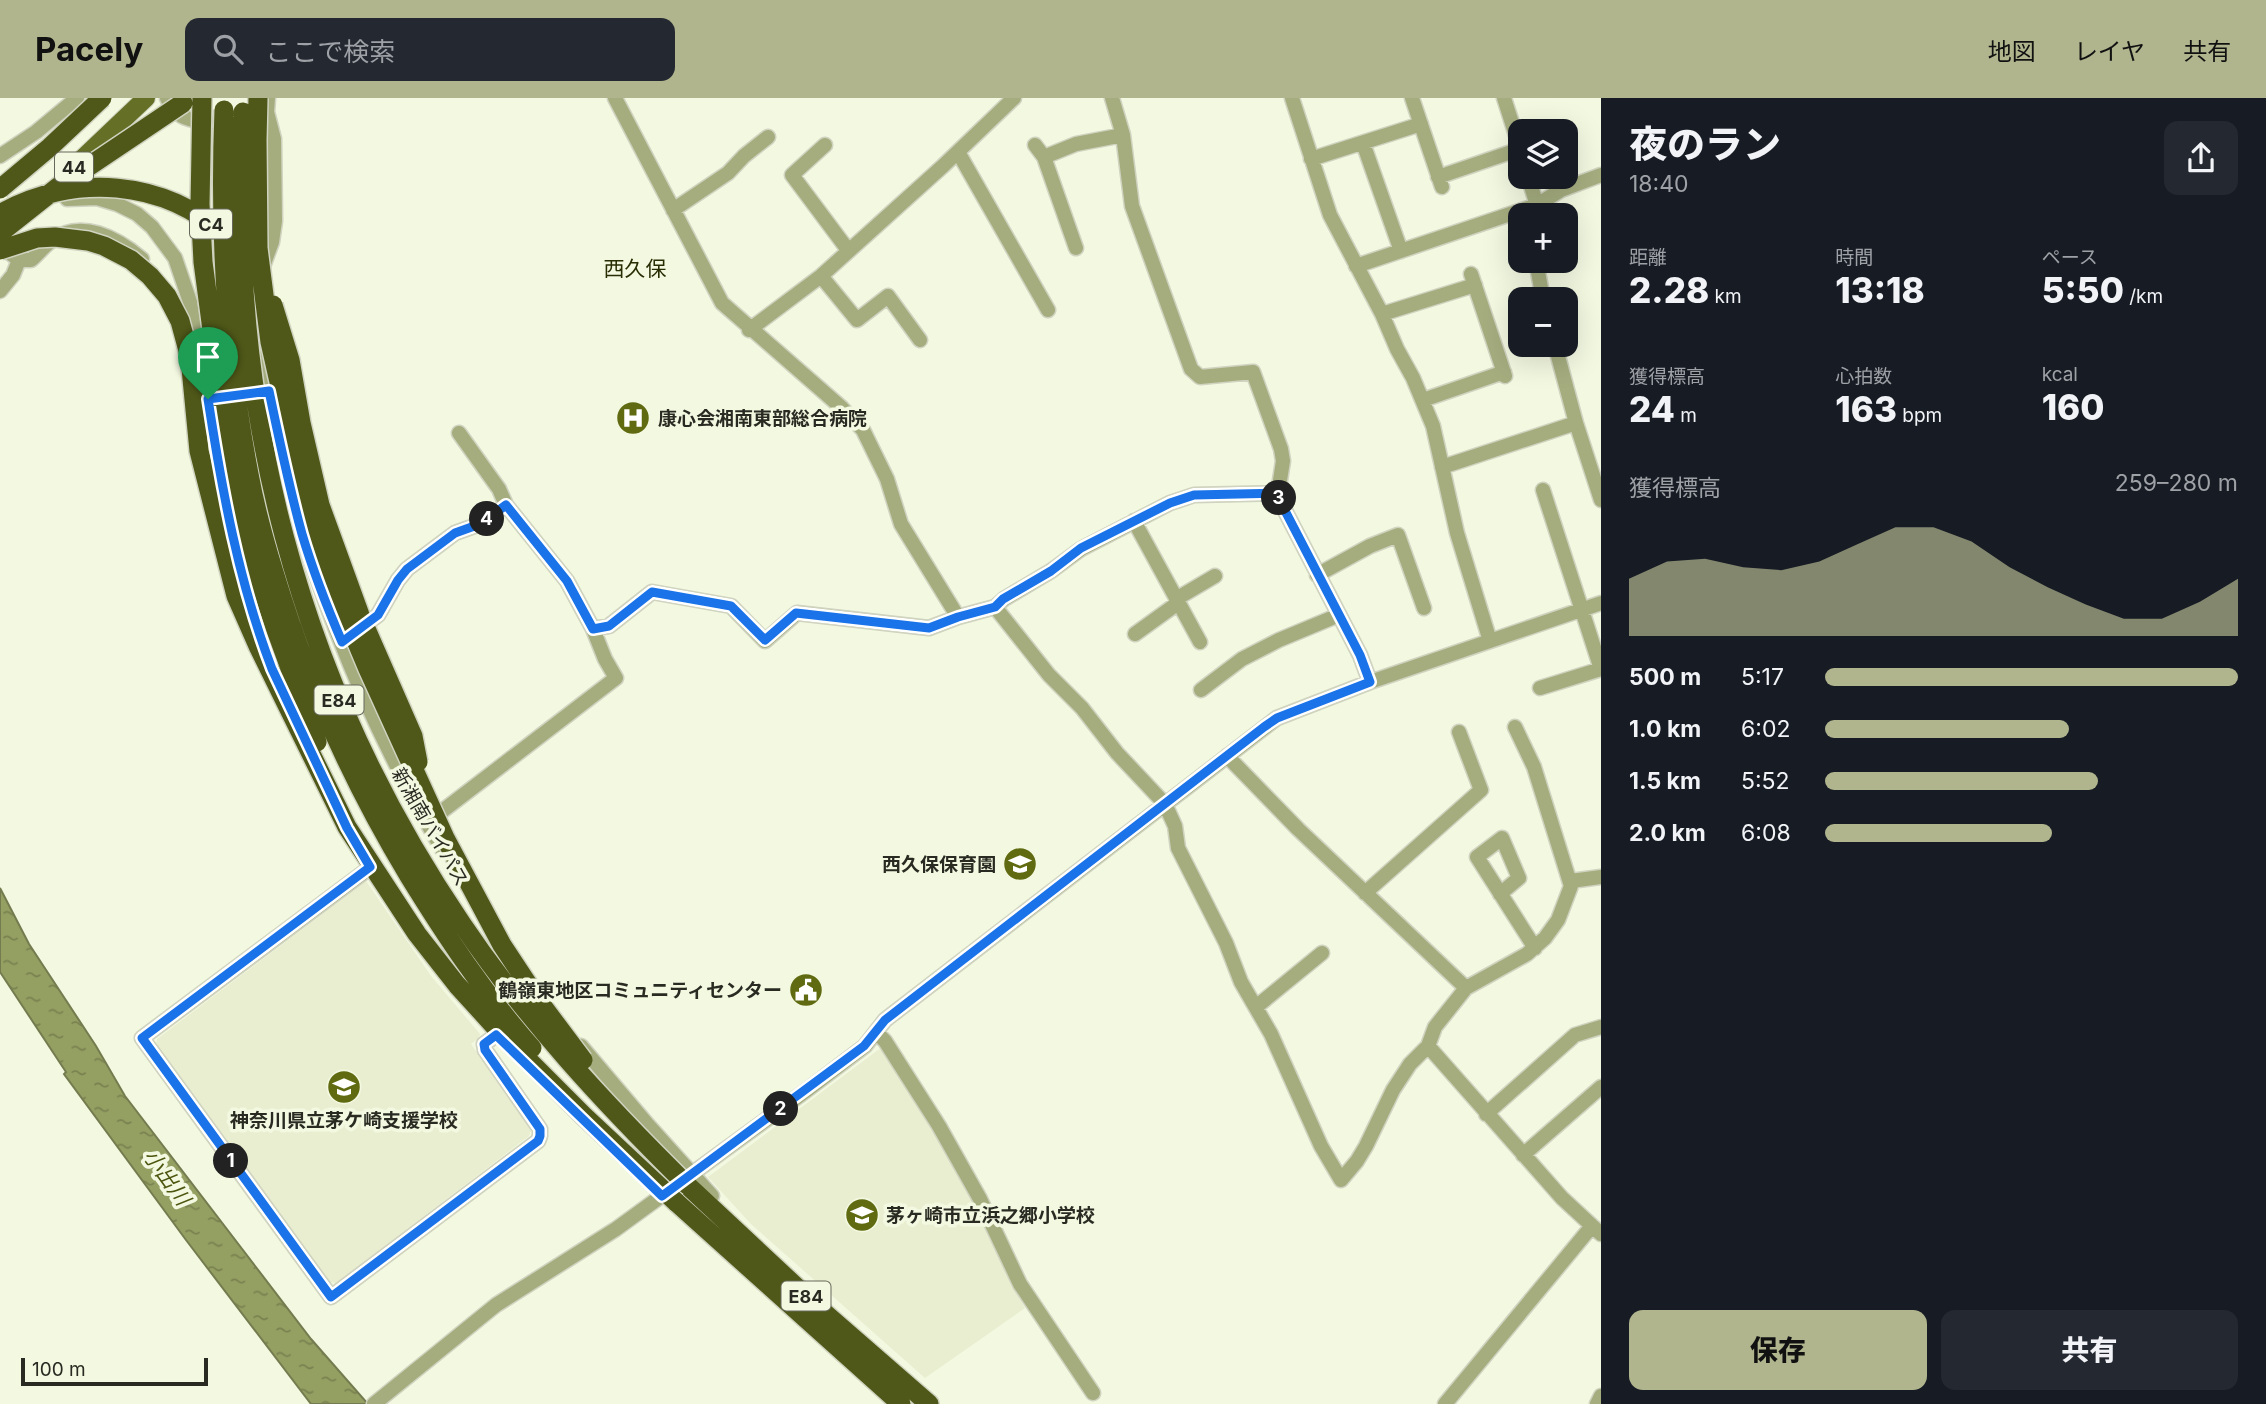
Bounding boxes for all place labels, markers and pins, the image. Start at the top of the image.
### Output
pin [178,327,238,399]
hospital icon: 康心会湘南東部総合病院 [614,399,652,437]
place label: 康心会湘南東部総合病院 [658,407,867,430]
pin: 3 [1262,480,1296,516]
pin: 4 [470,502,504,536]
school or university icon: 西久保保育園 [1001,845,1039,883]
place label: 西久保保育園 [882,853,996,876]
public building icon: 鶴嶺東地区コミュニティセンター [787,971,825,1009]
place label: 鶴嶺東地区コミュニティセンター [498,979,782,1002]
school or university icon: 神奈川県立茅ケ崎支援学校 [325,1068,363,1106]
pin: 2 [764,1091,798,1126]
place label: 神奈川県立茅ケ崎支援学校 [230,1109,458,1132]
pin: 1 [214,1144,248,1178]
school or university icon: 茅ヶ崎市立浜之郷小学校 [843,1196,881,1234]
place label: 茅ヶ崎市立浜之郷小学校 [886,1204,1095,1227]

